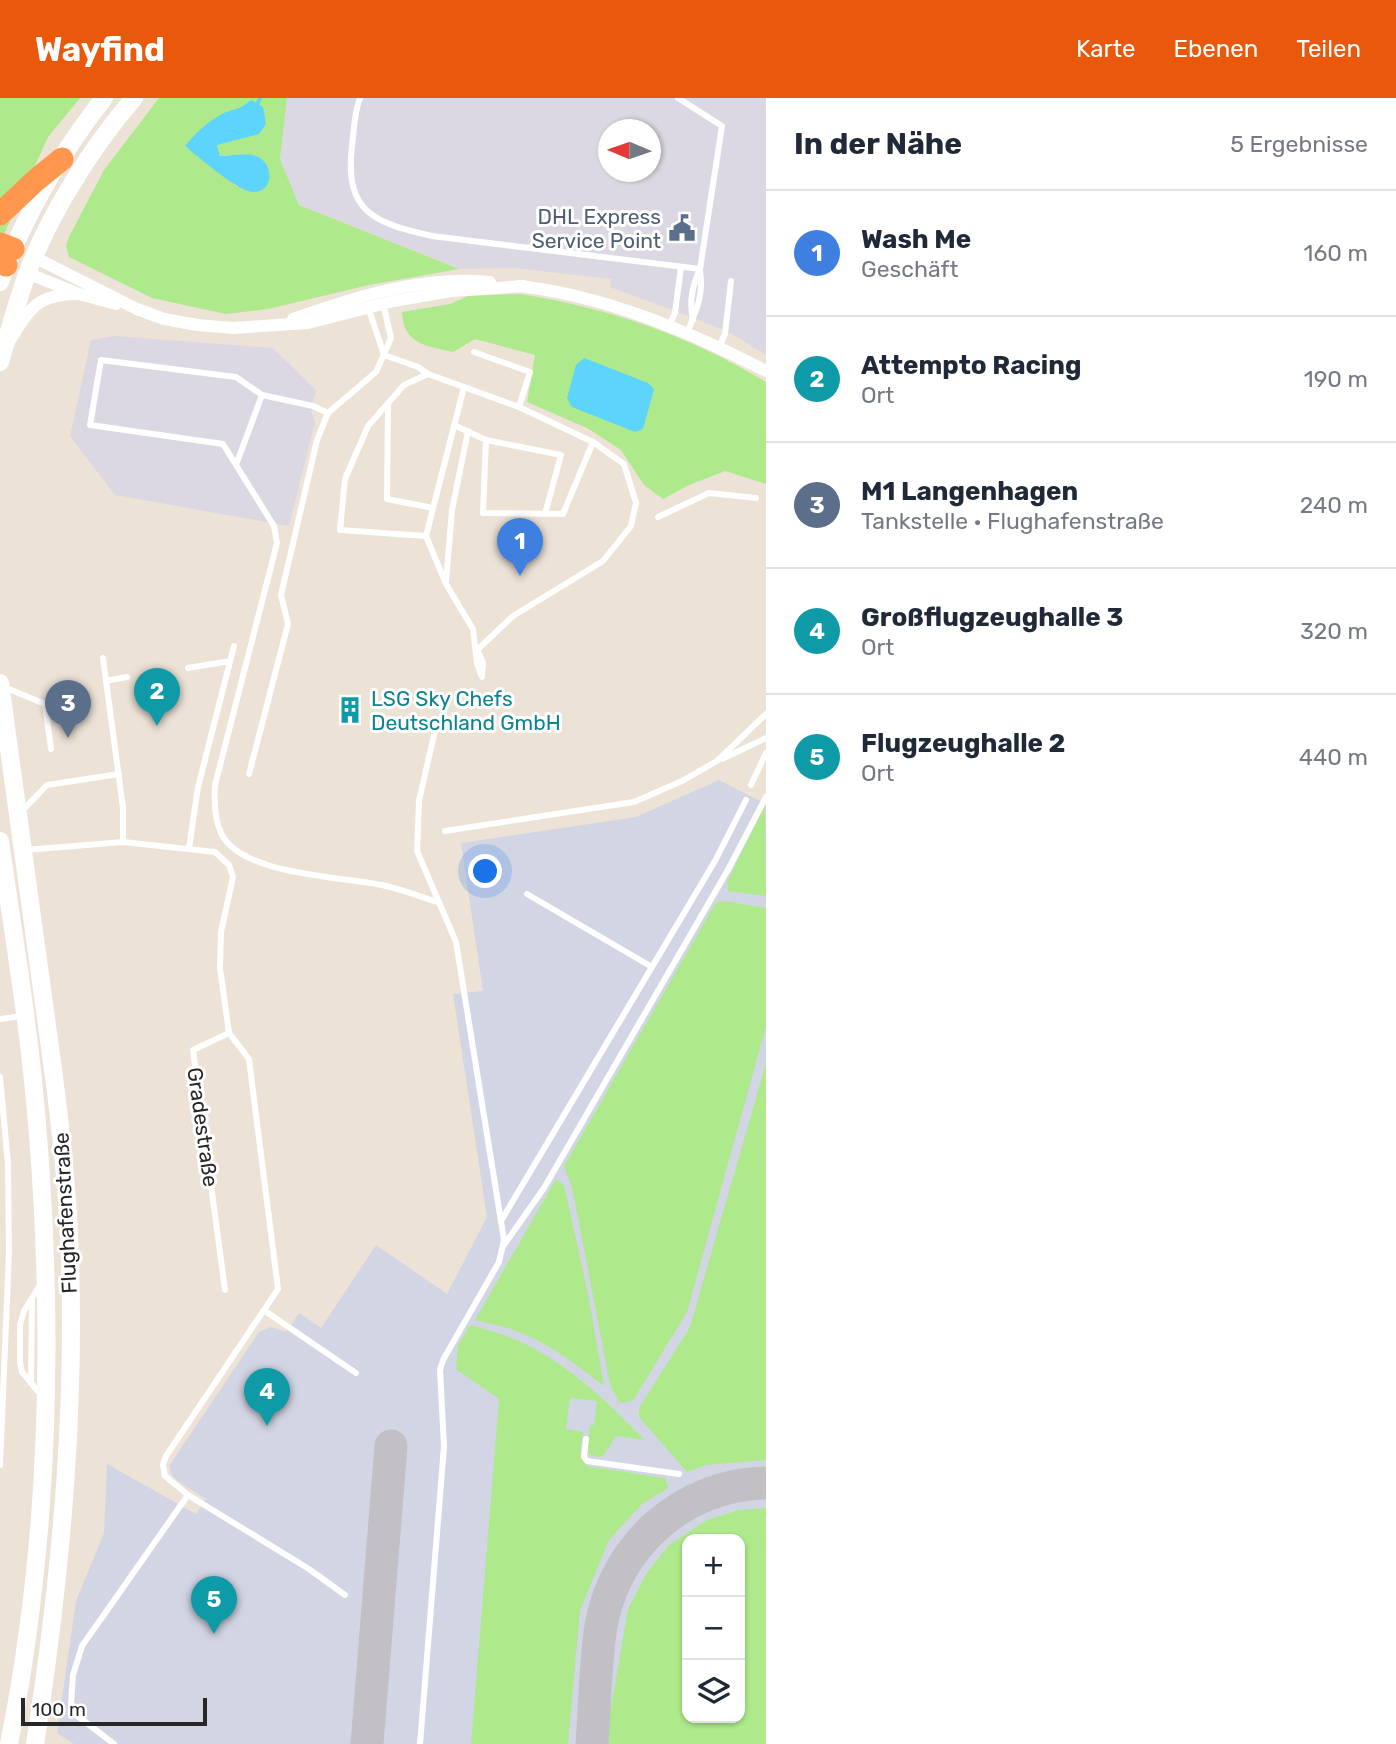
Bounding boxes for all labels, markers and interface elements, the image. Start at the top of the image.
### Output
text: Wayfind [35,30,165,69]
text: Karte [1076,35,1136,63]
text: Ebenen [1174,35,1258,63]
text: Teilen [1296,35,1361,63]
north arrow [598,119,661,182]
text: In der Nähe [794,126,962,162]
text: 5 Ergebnisse [1230,130,1368,158]
place label: DHL Express Service Point [532,204,661,253]
public building icon: DHL Express Service Point [667,213,697,243]
text: Wash Me [861,224,971,255]
text: 1 [811,239,823,267]
text: 160 m [1304,239,1368,267]
text: Geschäft [861,255,958,283]
text: Attempto Racing [861,350,1081,381]
text: 2 [810,365,824,393]
text: 190 m [1304,365,1368,393]
text: Ort [861,381,894,409]
text: M1 Langenhagen [861,476,1078,507]
text: 3 [809,491,825,519]
text: 240 m [1300,491,1368,519]
text: Tankstelle · Flughafenstraße [861,507,1164,535]
pin: 1 [497,518,543,576]
text: Großflugzeughalle 3 [861,602,1123,633]
text: 4 [809,617,825,645]
text: 320 m [1300,617,1368,645]
text: Ort [861,633,894,661]
pin: 2 [134,668,180,726]
pin: 3 [45,680,91,738]
place label: LSG Sky Chefs Deutschland GmbH [371,686,561,735]
building icon: LSG Sky Chefs Deutschland GmbH [335,695,365,725]
text: Flugzeughalle 2 [861,728,1066,759]
text: 5 [810,743,824,771]
text: 440 m [1299,743,1368,771]
text: Ort [861,759,894,787]
your location [468,854,502,888]
street label: Gradestraße [182,1066,224,1188]
street label: Flughafenstraße [48,1132,82,1294]
pin: 4 [244,1368,290,1426]
map controls [682,1534,745,1723]
button: + [682,1534,745,1597]
pin: 5 [191,1576,237,1634]
button: − [682,1597,745,1660]
button: layers [682,1660,745,1723]
scale bar [21,1695,206,1727]
text: 100 m [32,1698,86,1721]

